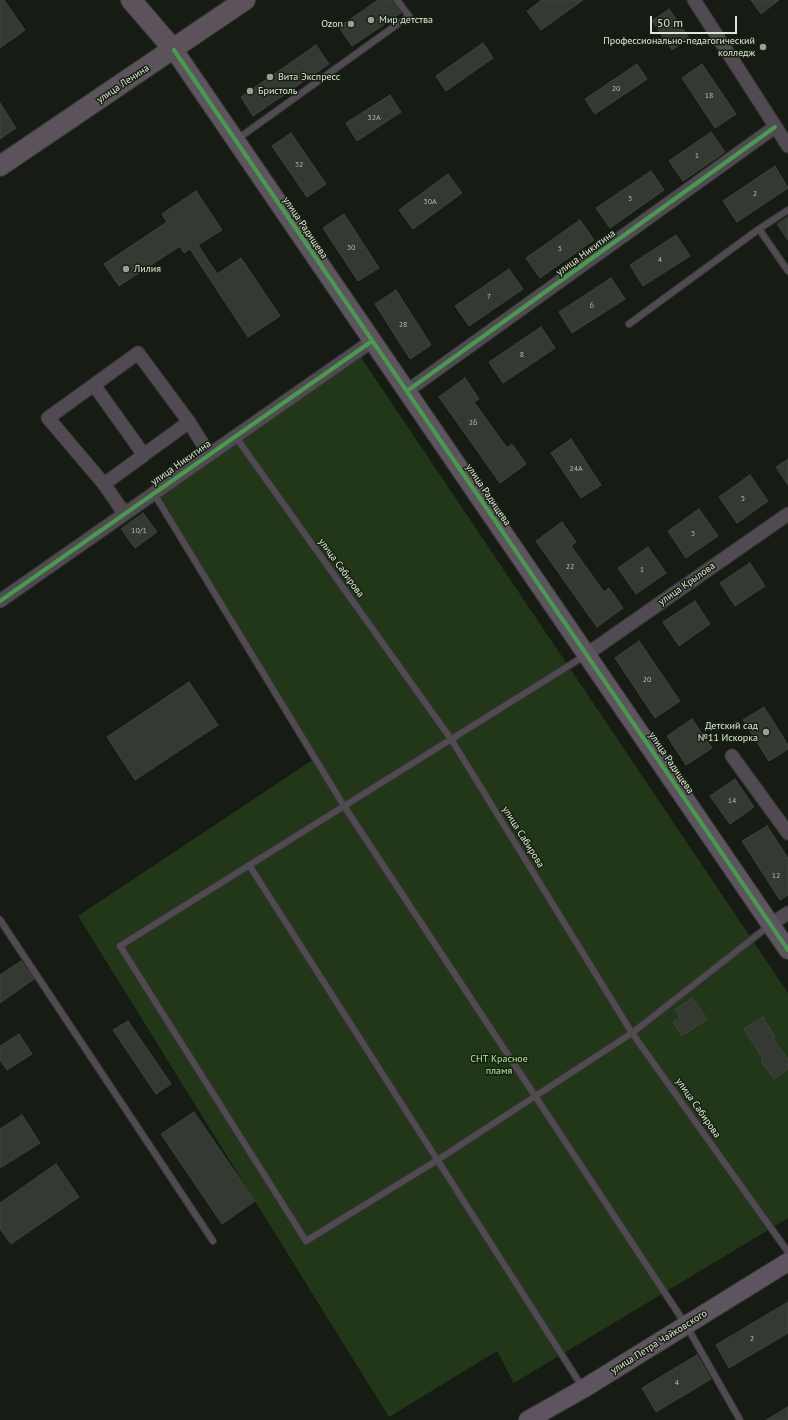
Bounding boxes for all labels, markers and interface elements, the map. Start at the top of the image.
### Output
scale bar [652,8,739,34]
place label: Мир детства [379,14,433,26]
marker: Мир детства [366,15,376,25]
text: 50 m [657,15,683,30]
place label: Ozon [321,18,343,30]
marker: Ozon [346,19,356,29]
place label: Профессионально-педагогический колледж [603,35,755,58]
marker: Профессионально-педагогический колледж [758,42,768,52]
street label: улица Ленина [95,62,151,106]
place label: Вита Экспресс [278,71,340,83]
marker: Вита Экспресс [265,72,275,82]
house number: 20 [612,84,620,94]
place label: Бристоль [258,85,298,97]
marker: Бристоль [245,86,255,96]
house number: 18 [705,91,713,101]
house number: 32А [367,113,381,123]
house number: 1 [695,151,699,161]
house number: 32 [295,160,303,170]
house number: 2 [753,189,757,199]
house number: 3 [628,194,632,204]
street label: улица Радищева [280,195,330,261]
house number: 30А [423,197,437,207]
street label: улица Никитина [554,227,618,279]
house number: 30 [347,243,355,253]
house number: 5 [558,244,562,254]
house number: 4 [658,255,662,265]
place label: Лилия [134,263,161,275]
marker: Лилия [121,264,131,274]
house number: 7 [487,292,491,302]
house number: 6 [590,301,594,311]
house number: 28 [399,320,407,330]
house number: 8 [520,350,524,360]
house number: 26 [469,418,477,428]
street label: улица Никитина [149,438,213,488]
street label: улица Радищева [463,462,513,528]
house number: 24А [569,464,583,474]
house number: 5 [741,494,745,504]
house number: 10/1 [131,526,147,536]
house number: 3 [691,529,695,539]
street label: улица Сабирова [315,536,367,600]
street label: улица Крылова [656,560,718,608]
house number: 22 [566,562,574,572]
house number: 1 [640,565,644,575]
house number: 20 [643,675,651,685]
place label: Детский сад №11 Искорка [698,720,758,744]
marker: Детский сад №11 Искорка [761,727,771,737]
street label: улица Радищева [646,730,696,796]
house number: 14 [728,796,736,806]
street label: улица Сабирова [499,804,547,870]
house number: 12 [772,871,780,881]
park label: СНТ Красное пламя [470,1053,528,1076]
street label: улица Сабирова [673,1076,723,1140]
street label: улица Петра Чайковского [608,1307,710,1377]
house number: 2 [750,1334,754,1344]
house number: 4 [675,1378,679,1388]

